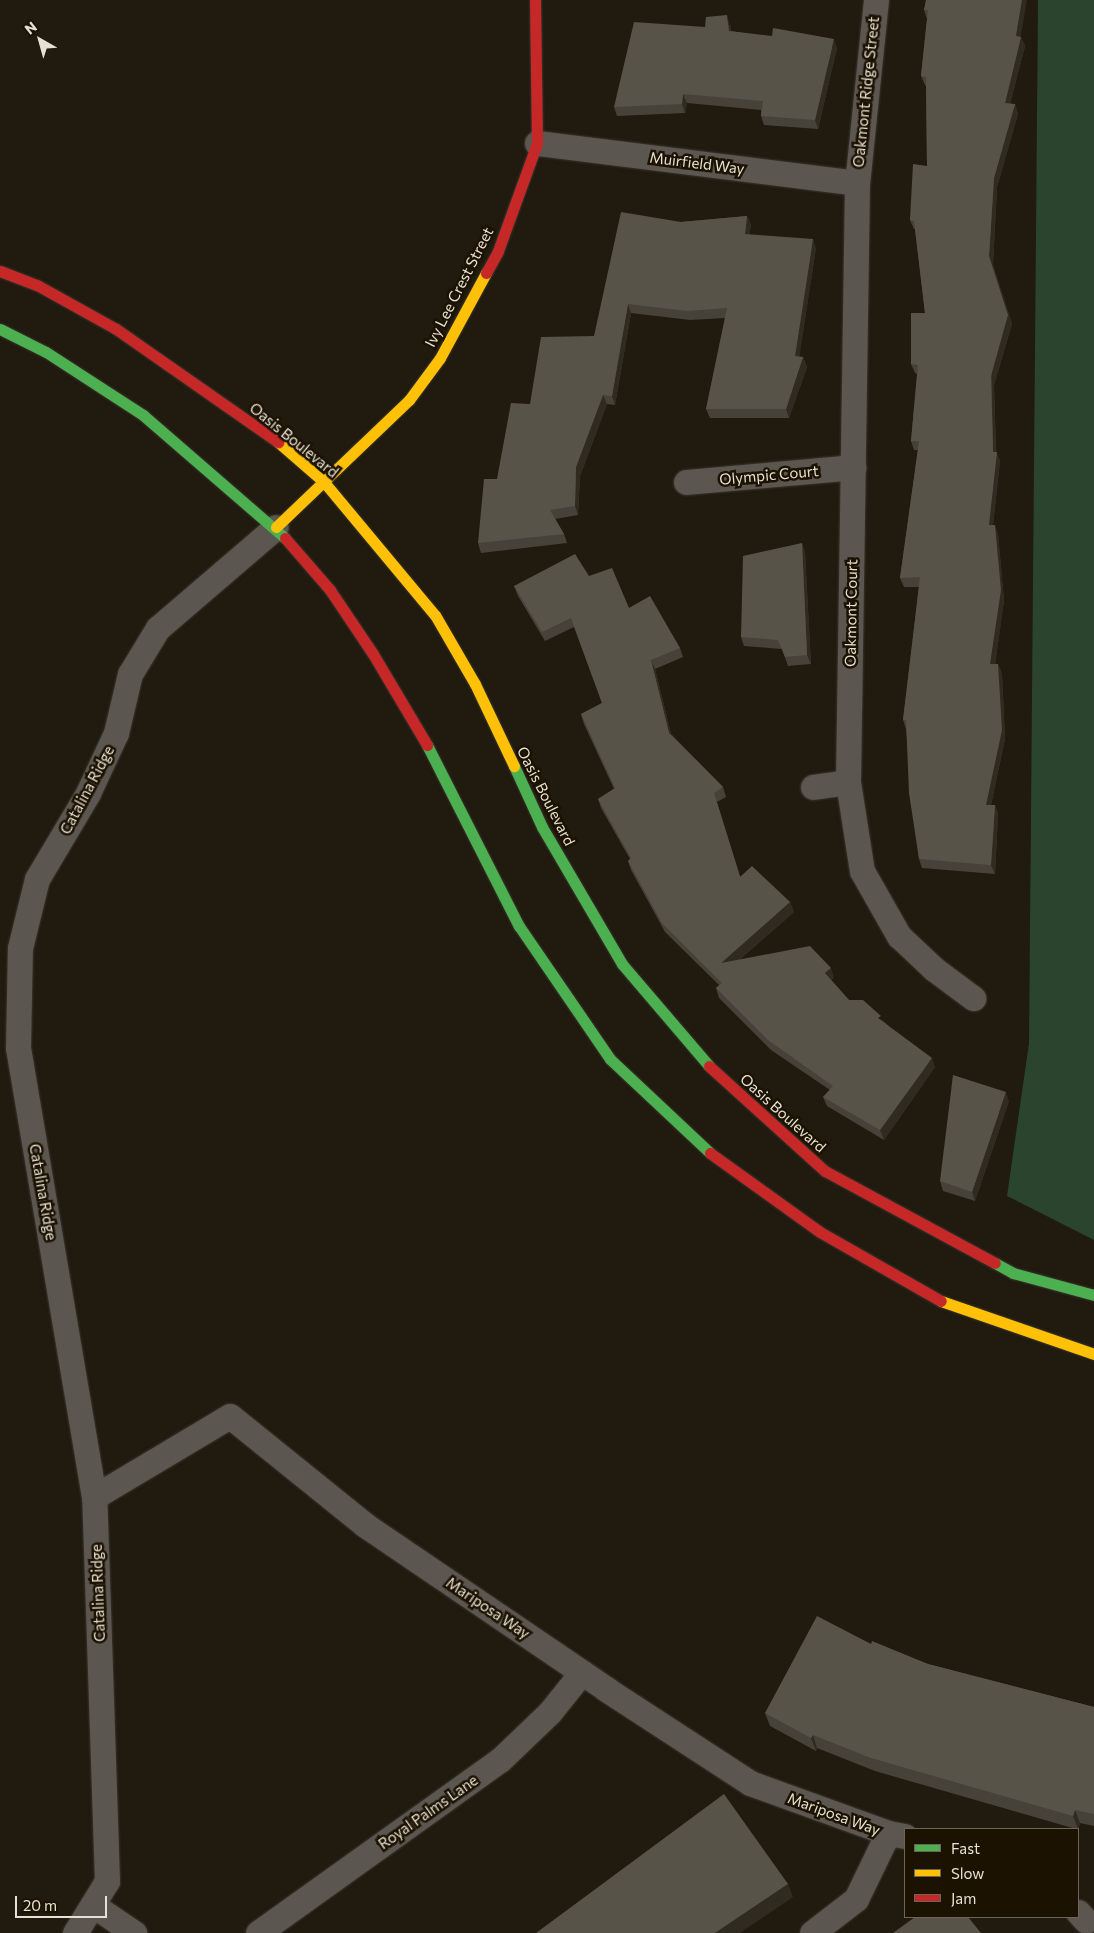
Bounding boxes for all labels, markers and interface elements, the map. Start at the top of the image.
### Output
north arrow [15,15,65,65]
street label: Oakmont Ridge Street [849,16,883,168]
text: N [21,18,40,38]
street label: Muirfield Way [648,148,746,178]
street label: Ivy Lee Crest Street [421,224,497,350]
street label: Oasis Boulevard [246,399,342,481]
street label: Olympic Court [719,462,819,488]
street label: Oakmont Court [841,559,861,667]
street label: Catalina Ridge [56,743,118,837]
street label: Oasis Boulevard [513,743,579,849]
street label: Oasis Boulevard [737,1070,829,1156]
street label: Catalina Ridge [26,1142,60,1242]
street label: Catalina Ridge [87,1544,109,1642]
street label: Mariposa Way [443,1573,533,1643]
street label: Royal Palms Lane [375,1771,481,1853]
street label: Mariposa Way [785,1789,883,1839]
legend [904,1828,1079,1918]
text: Fast [951,1839,980,1857]
text: Slow [951,1864,984,1882]
scale bar [18,1886,110,1918]
text: Jam [951,1889,976,1907]
text: 20 m [23,1896,57,1914]

